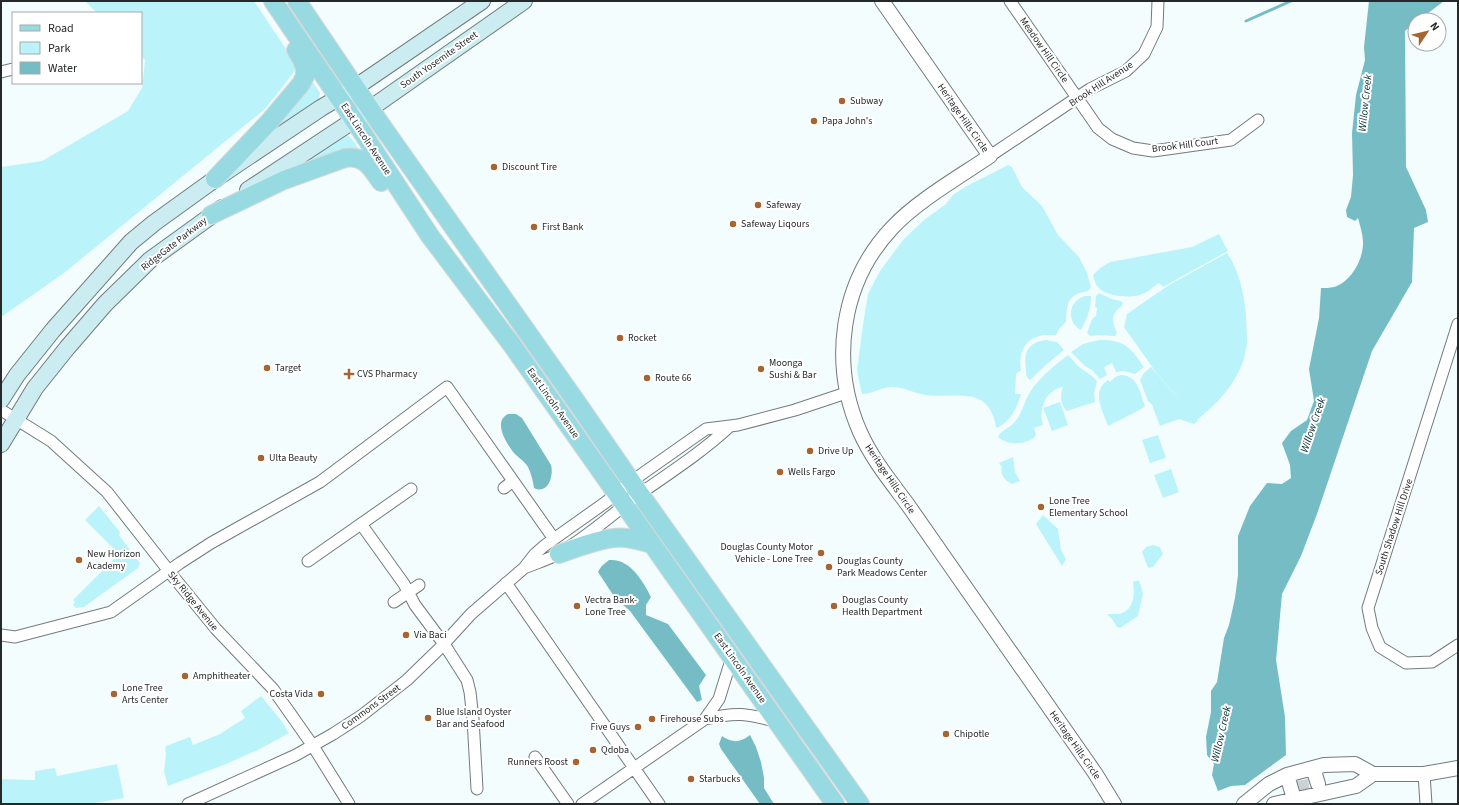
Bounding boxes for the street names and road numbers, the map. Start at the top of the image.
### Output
street label: Meadow Hill Circle [1016,14,1072,86]
street label: South Yosemite Street [397,28,481,92]
street label: Brook Hill Avenue [1066,58,1136,110]
street label: Heritage Hills Circle [934,81,992,155]
street label: East Lincoln Avenue [338,100,395,178]
street label: Brook Hill Court [1151,134,1219,156]
street label: RidgeGate Parkway [138,214,210,274]
street label: East Lincoln Avenue [523,365,583,441]
street label: Heritage Hills Circle [861,441,919,517]
street label: South Shadow Hill Drive [1372,477,1416,577]
street label: Sky Ridge Avenue [164,568,222,634]
street label: East Lincoln Avenue [710,630,770,706]
street label: Commons Street [339,680,404,733]
street label: Heritage Hills Circle [1046,708,1104,782]

